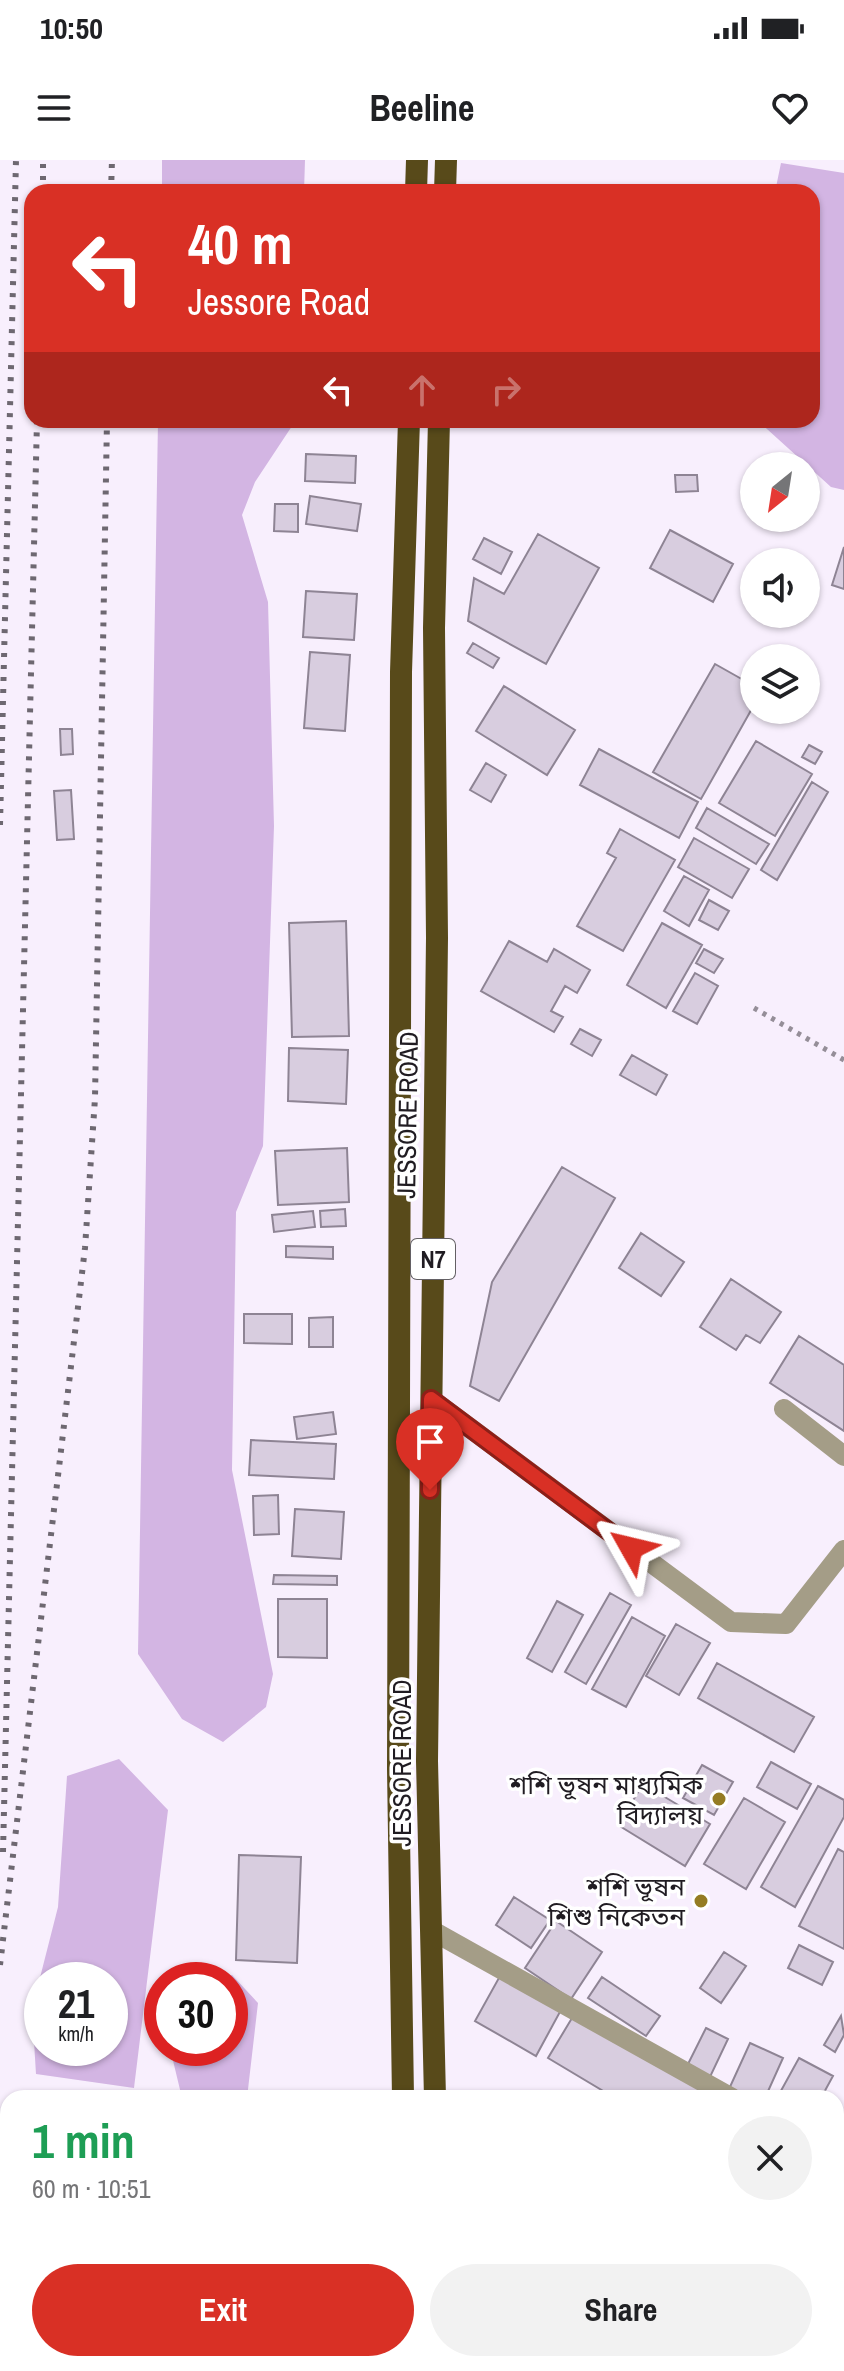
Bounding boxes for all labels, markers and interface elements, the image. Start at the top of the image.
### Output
text: 10:50 [40,8,103,48]
text: Beeline [369,84,475,132]
icon: menu [32,86,76,130]
icon: heart [768,86,812,130]
text: 40 m [188,206,293,281]
icon: left [56,216,160,320]
text: Jessore Road [188,278,370,326]
icon: left [316,368,360,412]
icon: ahead [400,368,444,412]
icon: right [484,368,528,412]
north arrow [740,452,820,532]
map controls [740,452,820,724]
button: sound [740,548,820,628]
button: layers [740,644,820,724]
street label: JESSORE ROAD [388,1031,426,1199]
road number: N7 [411,1239,455,1279]
pin [396,1408,464,1490]
icon: arrive [408,1420,452,1464]
position arrow [589,1506,673,1590]
street label: JESSORE ROAD [384,1679,419,1847]
place label: শশি ভূষন মাধ্যমিক বিদ্যালয় [509,1767,704,1832]
marker: শশি ভূষন মাধ্যমিক বিদ্যালয় [710,1790,728,1808]
place label: শশি ভূষন শিশু নিকেতন [547,1869,685,1934]
marker: শশি ভূষন শিশু নিকেতন [692,1892,710,1910]
speed limit sign: 30 [144,1962,248,2066]
text: 21 [58,1977,94,2030]
text: km/h [58,2020,94,2047]
text: 1 min [32,2108,135,2173]
button: close [728,2116,812,2200]
text: 60 m · 10:51 [32,2171,151,2206]
button: Exit [32,2264,414,2356]
button: Share [430,2264,812,2356]

